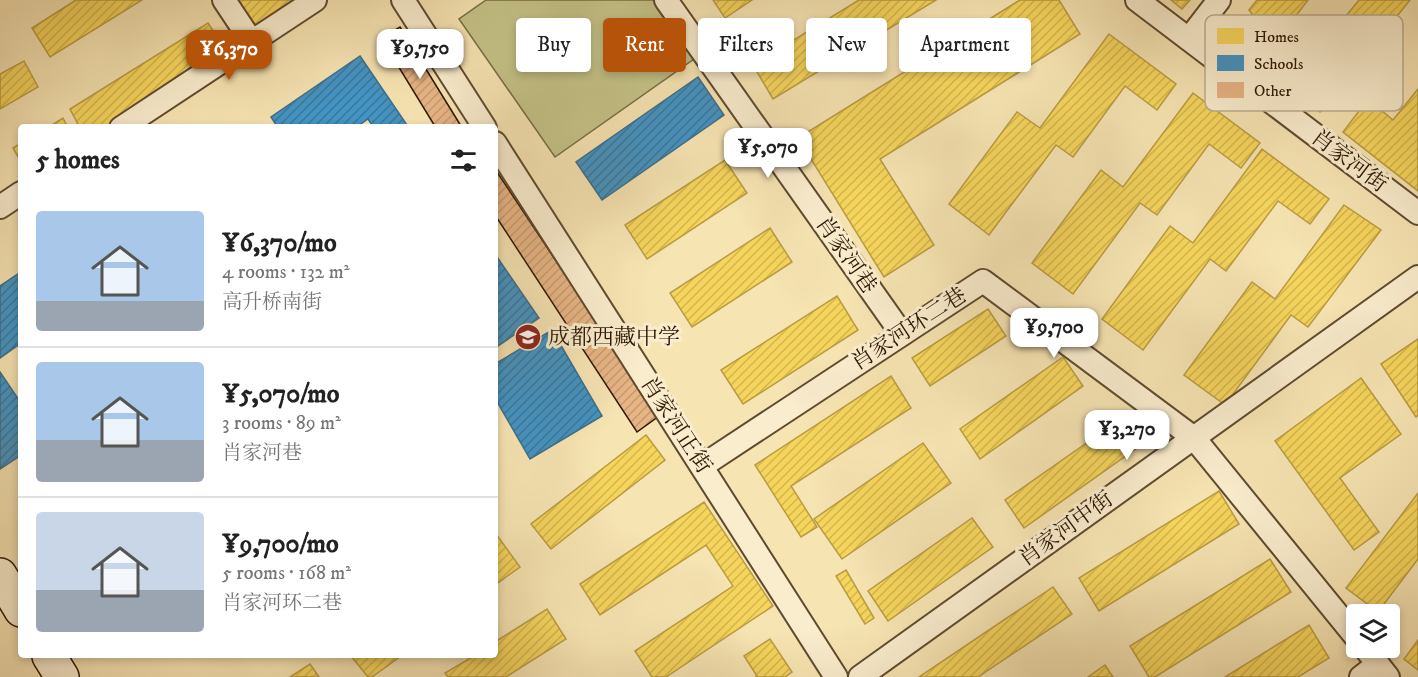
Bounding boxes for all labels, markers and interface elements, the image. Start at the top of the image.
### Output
legend [1205,15,1403,111]
chip: Buy [516,18,591,72]
chip: Rent [603,18,686,72]
chip: Filters [698,18,794,72]
chip: New [806,18,887,72]
chip: Apartment [899,18,1031,72]
text: Homes [1254,27,1299,47]
pin: ¥9,750 [371,29,469,80]
pin: ¥6,370 [180,30,278,81]
text: ¥9,750 [391,36,449,61]
text: ¥6,370 [200,37,258,62]
text: Schools [1254,54,1303,74]
text: Other [1254,81,1291,101]
street label: 肖家河街 [1306,124,1392,198]
pin: ¥5,070 [719,128,817,179]
text: ¥5,070 [738,135,798,160]
text: 5 homes [36,144,120,177]
icon: filters [447,144,480,177]
street label: 肖家河巷 [810,211,882,299]
text: ¥6,370/mo [222,227,337,260]
icon: home [84,235,156,307]
text: 4 rooms · 132 m² [222,260,350,285]
street label: 肖家河环二巷 [846,282,972,376]
text: 高升桥南街 [222,290,322,315]
pin: ¥9,700 [1005,308,1103,359]
text: ¥9,700 [1024,315,1084,340]
school or university icon: 成都西藏中学 [513,322,543,352]
place label: 成都西藏中学 [548,324,680,351]
street label: 肖家河正街 [635,372,717,478]
text: ¥5,070/mo [222,378,339,411]
icon: home [84,386,156,458]
pin: ¥3,270 [1078,410,1176,461]
text: 3 rooms · 89 m² [222,411,341,436]
text: ¥3,270 [1099,417,1155,442]
text: 肖家河巷 [222,441,302,466]
street label: 肖家河中街 [1014,486,1118,572]
text: ¥9,700/mo [222,528,339,561]
icon: home [84,536,156,608]
text: 5 rooms · 168 m² [222,561,351,586]
text: 肖家河环二巷 [222,591,342,616]
map controls [1346,604,1400,658]
button: layers [1346,604,1400,658]

